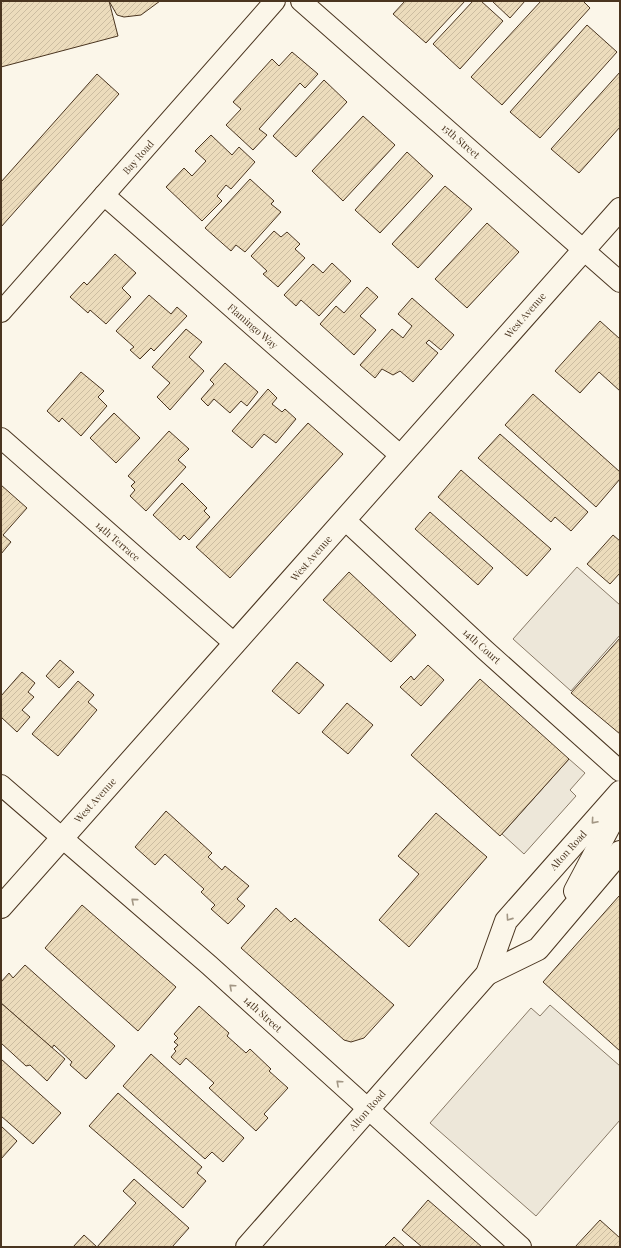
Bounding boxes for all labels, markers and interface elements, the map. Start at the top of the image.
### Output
street label: 15th Street [439,120,483,162]
street label: Bay Road [119,137,157,177]
street label: West Avenue [501,289,549,342]
street label: Flamingo Way [225,300,281,352]
street label: 14th Terrace [93,518,143,564]
street label: West Avenue [287,532,335,585]
street label: 14th Court [460,625,504,667]
street label: West Avenue [70,774,119,826]
one-way arrow [592,816,599,824]
street label: Alton Road [546,827,590,874]
one-way arrow [132,899,139,906]
one-way arrow [506,914,513,921]
one-way arrow [229,984,237,991]
street label: 14th Street [241,993,286,1035]
one-way arrow [337,1080,344,1087]
street label: Alton Road [345,1087,389,1134]

